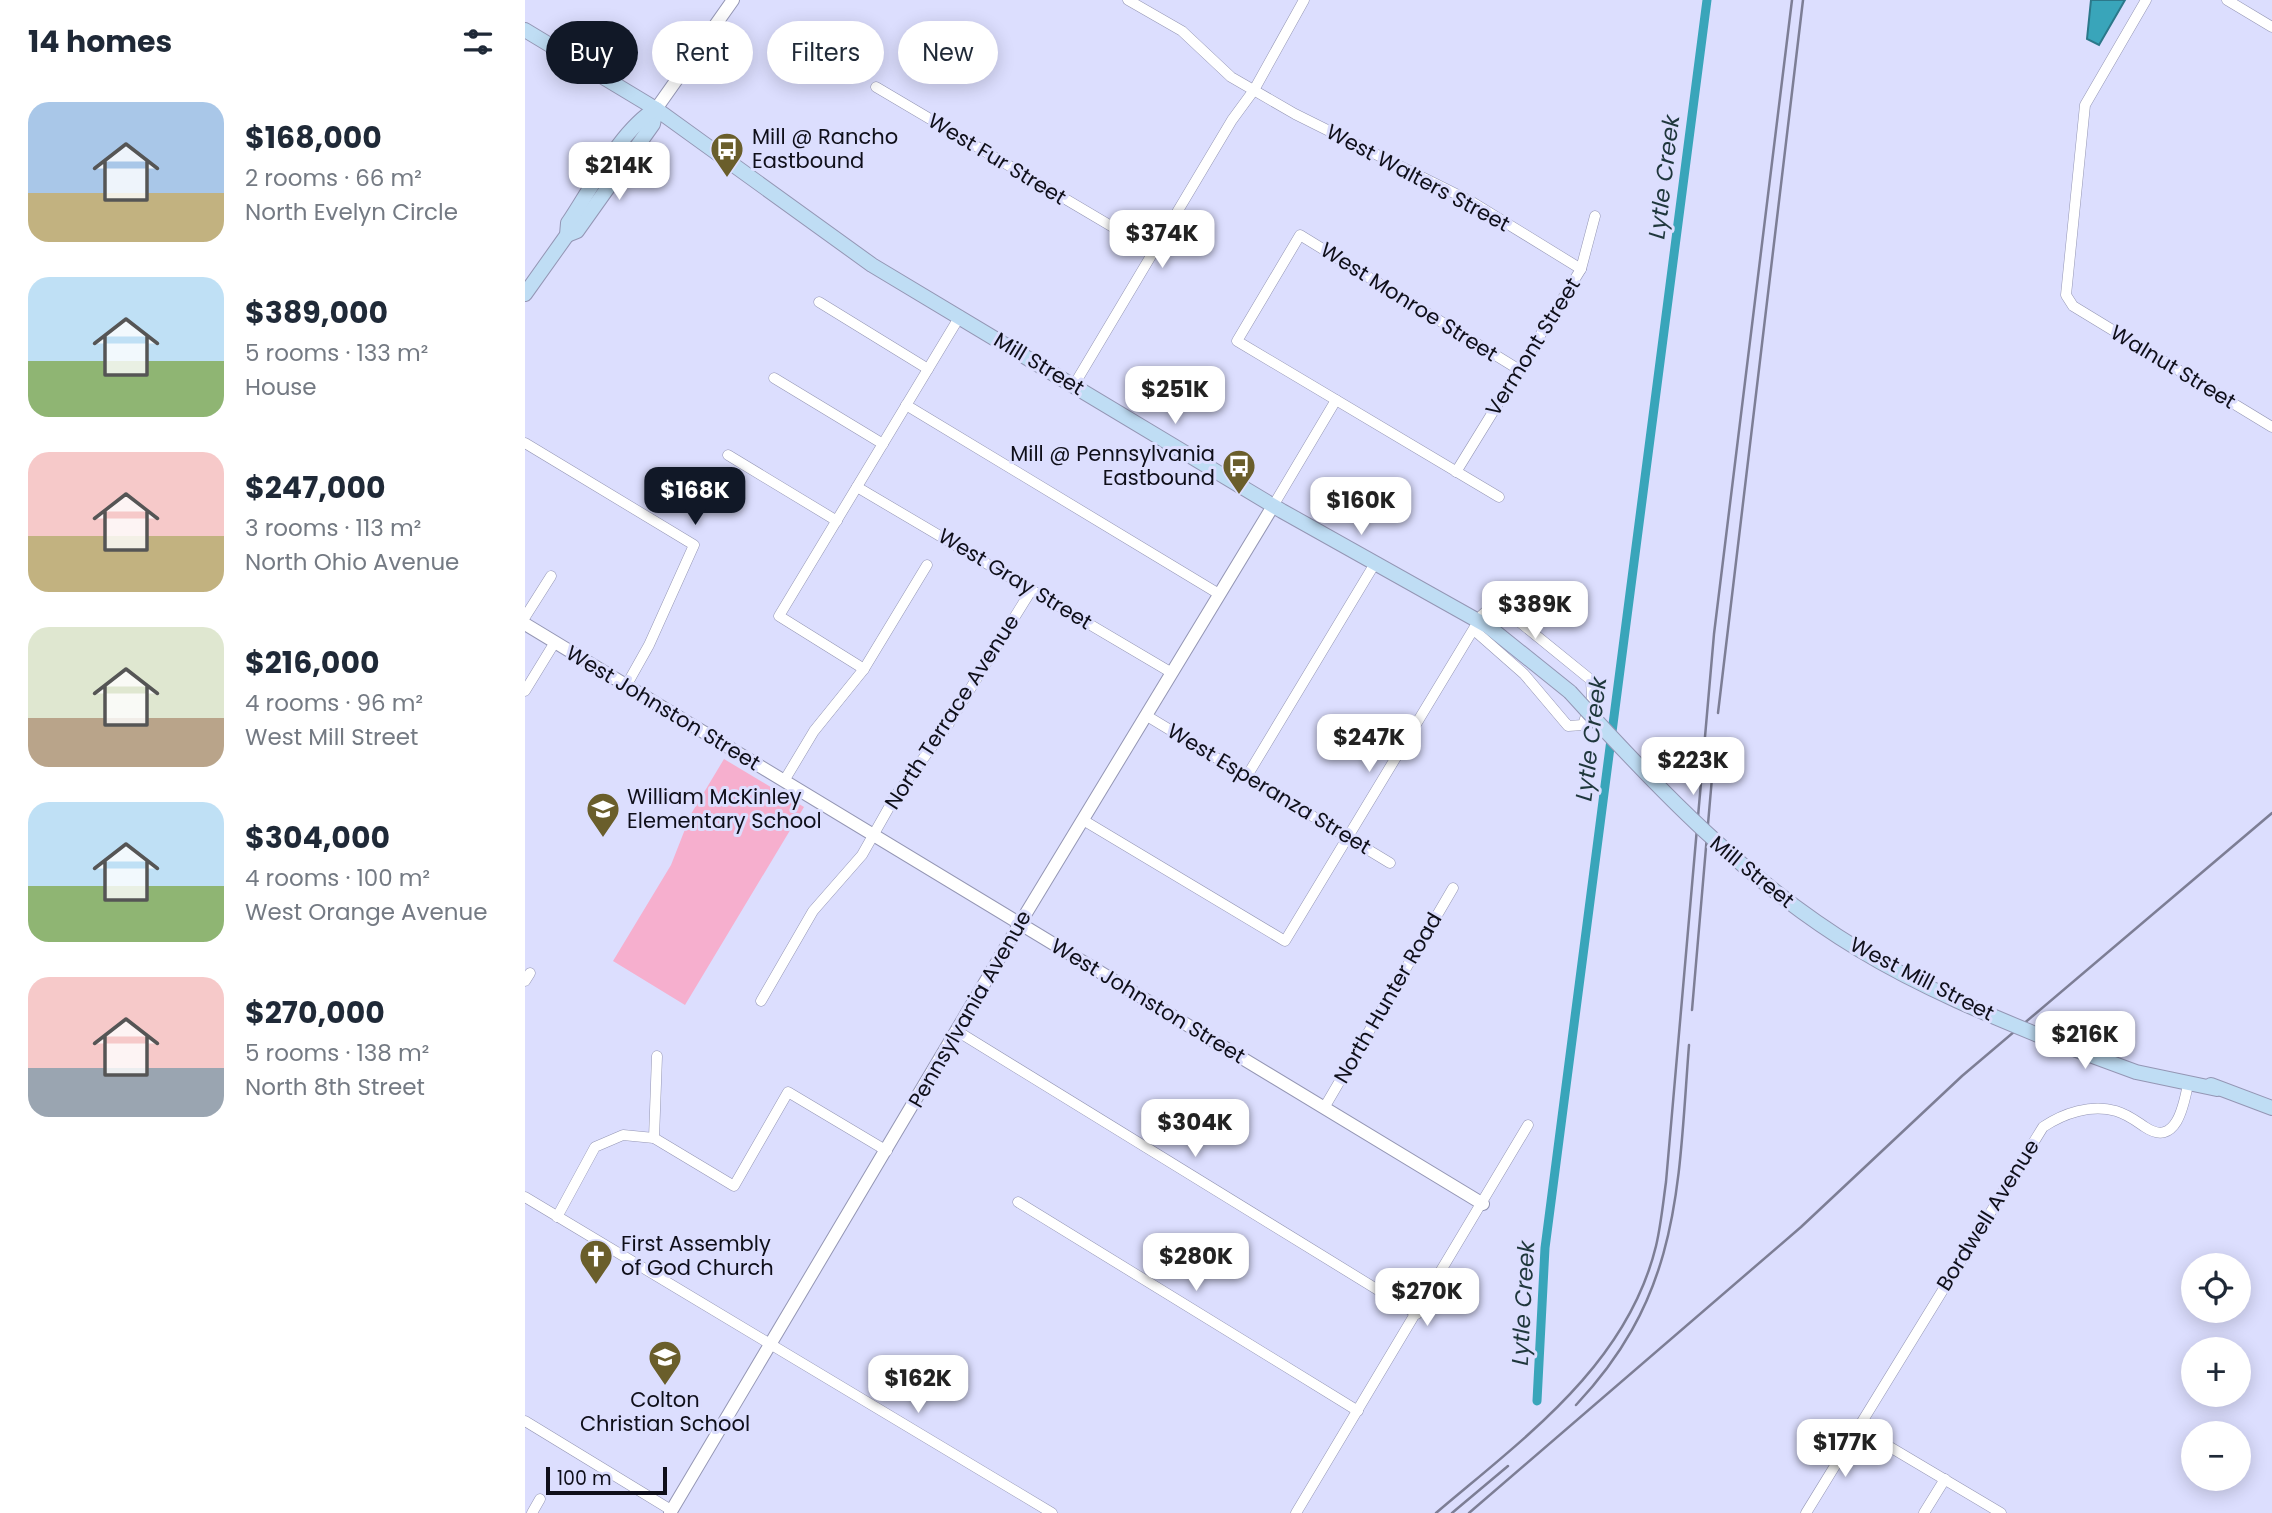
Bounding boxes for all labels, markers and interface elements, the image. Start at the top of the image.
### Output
text: 14 homes [28,20,172,63]
chip: Buy [546,21,638,84]
chip: Rent [652,21,753,84]
chip: Filters [767,21,884,84]
chip: New [898,21,998,84]
icon: filters [459,23,497,61]
street label: West Fur Street [923,106,1072,211]
water label: Lytle Creek [1641,112,1688,241]
text: $168,000 [245,116,382,159]
street label: West Walters Street [1321,117,1515,238]
place label: Mill @ Rancho Eastbound [752,122,898,175]
icon: home [84,130,168,214]
bus stop icon: Mill @ Rancho Eastbound [708,130,746,179]
pin: $214K [570,142,668,202]
text: $214K [585,149,653,181]
text: 2 rooms · 66 m² [245,162,422,194]
text: North Evelyn Circle [245,196,458,228]
pin: $374K [1113,210,1211,270]
text: $374K [1126,217,1198,249]
street label: West Monroe Street [1315,235,1503,368]
street label: Vermont Street [1478,272,1587,422]
text: $389,000 [245,291,388,334]
icon: home [84,305,168,389]
street label: Walnut Street [2105,318,2241,415]
street label: Mill Street [989,325,1090,402]
text: 5 rooms · 133 m² [245,337,428,369]
pin: $251K [1126,366,1224,426]
text: House [245,371,317,403]
text: $251K [1141,373,1209,405]
place label: Mill @ Pennsylvania Eastbound [1010,439,1215,492]
bus stop icon: Mill @ Pennsylvania Eastbound [1220,447,1258,496]
text: $247,000 [245,466,386,509]
pin: $168K [646,468,744,527]
text: $168K [660,474,730,506]
pin: $160K [1312,477,1410,537]
icon: home [84,480,168,564]
text: $160K [1326,484,1396,516]
text: 3 rooms · 113 m² [245,512,421,544]
street label: West Gray Street [933,521,1098,636]
text: North Ohio Avenue [245,546,459,578]
pin: $389K [1486,582,1584,641]
text: $389K [1498,588,1572,620]
street label: North Terrace Avenue [878,609,1026,815]
street label: West Johnston Street [561,638,766,777]
text: $216,000 [245,641,380,684]
icon: home [84,655,168,739]
water label: Lytle Creek [1568,674,1615,803]
text: 4 rooms · 96 m² [245,687,423,719]
pin: $247K [1320,714,1418,774]
street label: West Esperanza Street [1162,716,1377,861]
text: West Mill Street [245,721,419,753]
text: $247K [1333,721,1405,753]
pin: $223K [1644,738,1742,797]
text: $223K [1657,744,1729,776]
place label: William McKinley Elementary School [627,782,822,835]
school or university icon: William McKinley Elementary School [584,790,622,839]
text: $304,000 [245,816,390,859]
street label: Mill Street [1704,829,1801,915]
icon: home [84,830,168,914]
text: 4 rooms · 100 m² [245,862,430,894]
text: West Orange Avenue [245,896,487,928]
street label: Pennsylvania Avenue [901,905,1038,1113]
street label: North Hunter Road [1327,907,1448,1089]
street label: West Mill Street [1845,930,1999,1027]
street label: West Johnston Street [1046,931,1251,1070]
text: $270,000 [245,991,385,1034]
icon: home [84,1005,168,1089]
pin: $216K [2036,1012,2134,1071]
text: $216K [2051,1018,2119,1050]
text: 5 rooms · 138 m² [245,1037,429,1069]
text: North 8th Street [245,1071,425,1103]
pin: $304K [1146,1100,1244,1159]
text: $304K [1157,1106,1233,1138]
street label: Bordwell Avenue [1929,1134,2046,1296]
place label: First Assembly of God Church [621,1229,774,1282]
pin: $280K [1147,1234,1245,1293]
church icon: First Assembly of God Church [577,1237,615,1286]
water label: Lytle Creek [1504,1239,1542,1366]
text: $280K [1159,1240,1233,1272]
map controls [2181,1253,2251,1491]
button: locate [2181,1253,2251,1323]
pin: $270K [1378,1268,1476,1328]
text: $270K [1391,1275,1463,1307]
button: + [2181,1337,2251,1407]
school or university icon: Colton Christian School [646,1338,684,1387]
pin: $162K [869,1356,967,1415]
text: $162K [884,1362,952,1394]
place label: Colton Christian School [580,1385,750,1438]
pin: $177K [1796,1420,1894,1479]
button: − [2181,1421,2251,1491]
text: $177K [1813,1426,1877,1458]
scale bar [546,1464,667,1496]
text: 100 m [557,1465,612,1492]

